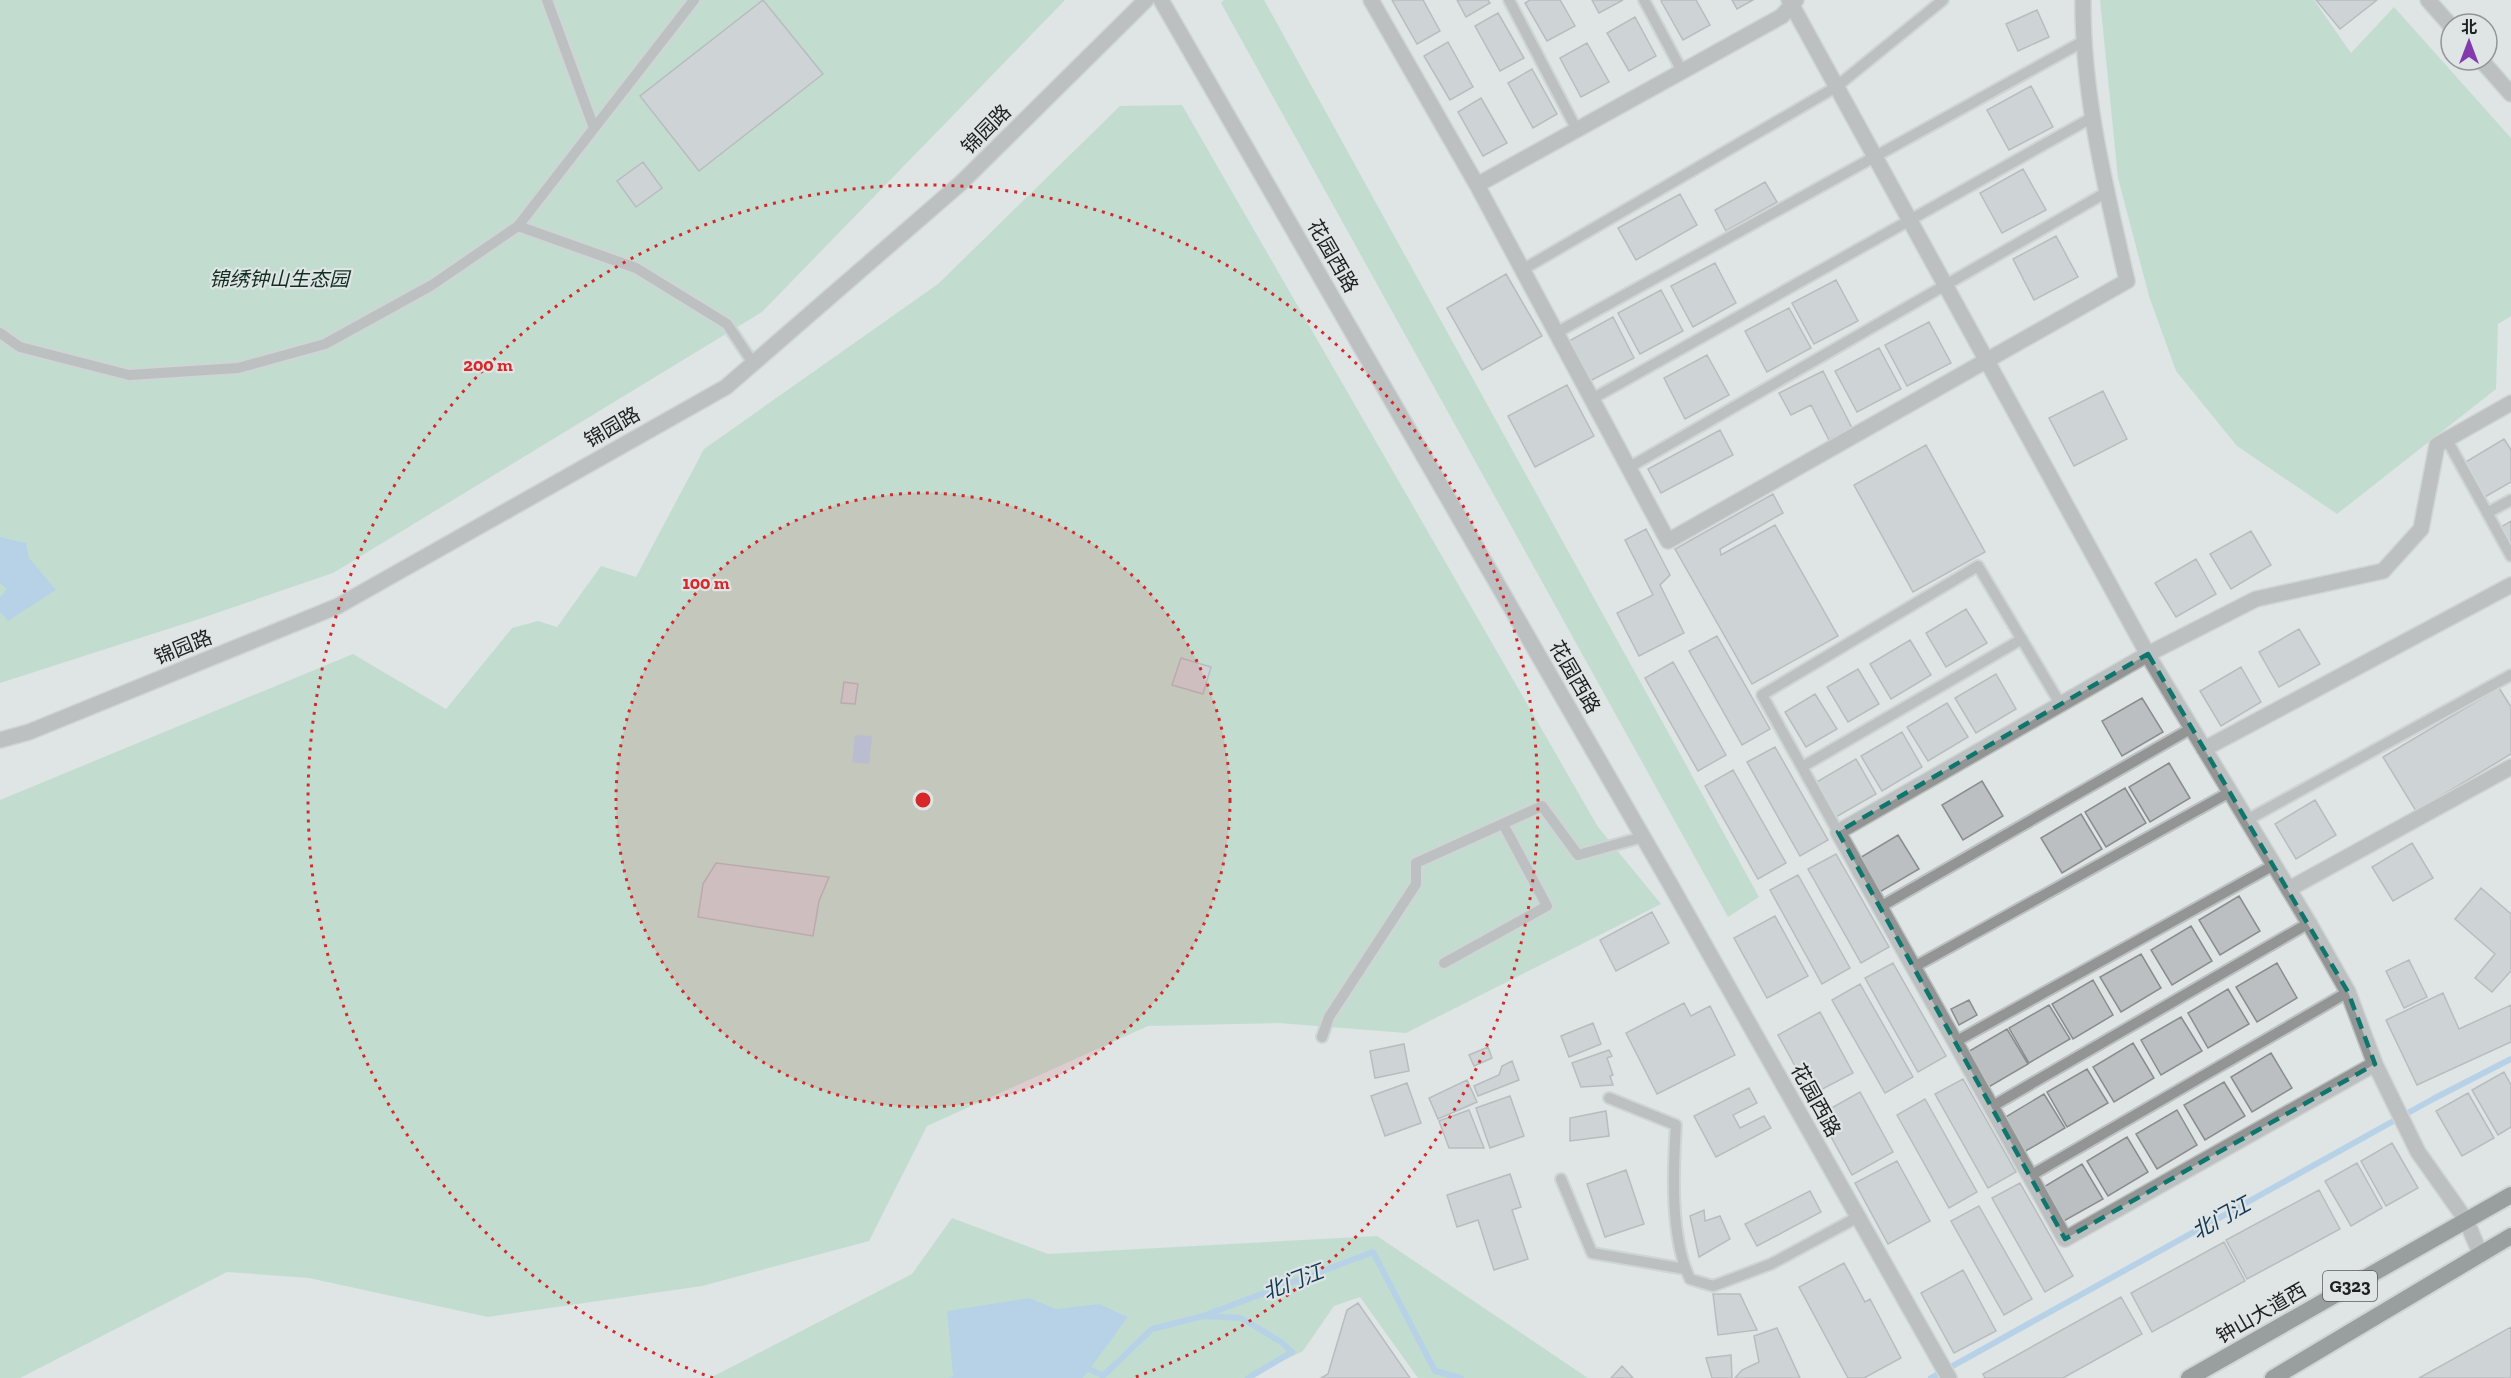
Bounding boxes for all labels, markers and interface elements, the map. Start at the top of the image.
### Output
north arrow [2439,12,2499,72]
text: 北 [2461,18,2477,37]
street label: 锦园路 [956,99,1016,159]
street label: 花园西路 [1303,215,1363,297]
park label: 锦绣钟山生态园 [209,267,352,291]
text: 200 m [463,354,513,376]
street label: 锦园路 [580,402,644,452]
text: 100 m [682,572,730,594]
street label: 锦园路 [151,625,215,669]
street label: 花园西路 [1545,636,1605,718]
centre of rings [913,790,933,810]
street label: 花园西路 [1786,1059,1846,1141]
water label: 北门江 [2187,1190,2256,1244]
water label: 北门江 [1259,1258,1329,1304]
road number: G323 [2323,1271,2377,1301]
street label: 钟山大道西 [2212,1278,2310,1348]

